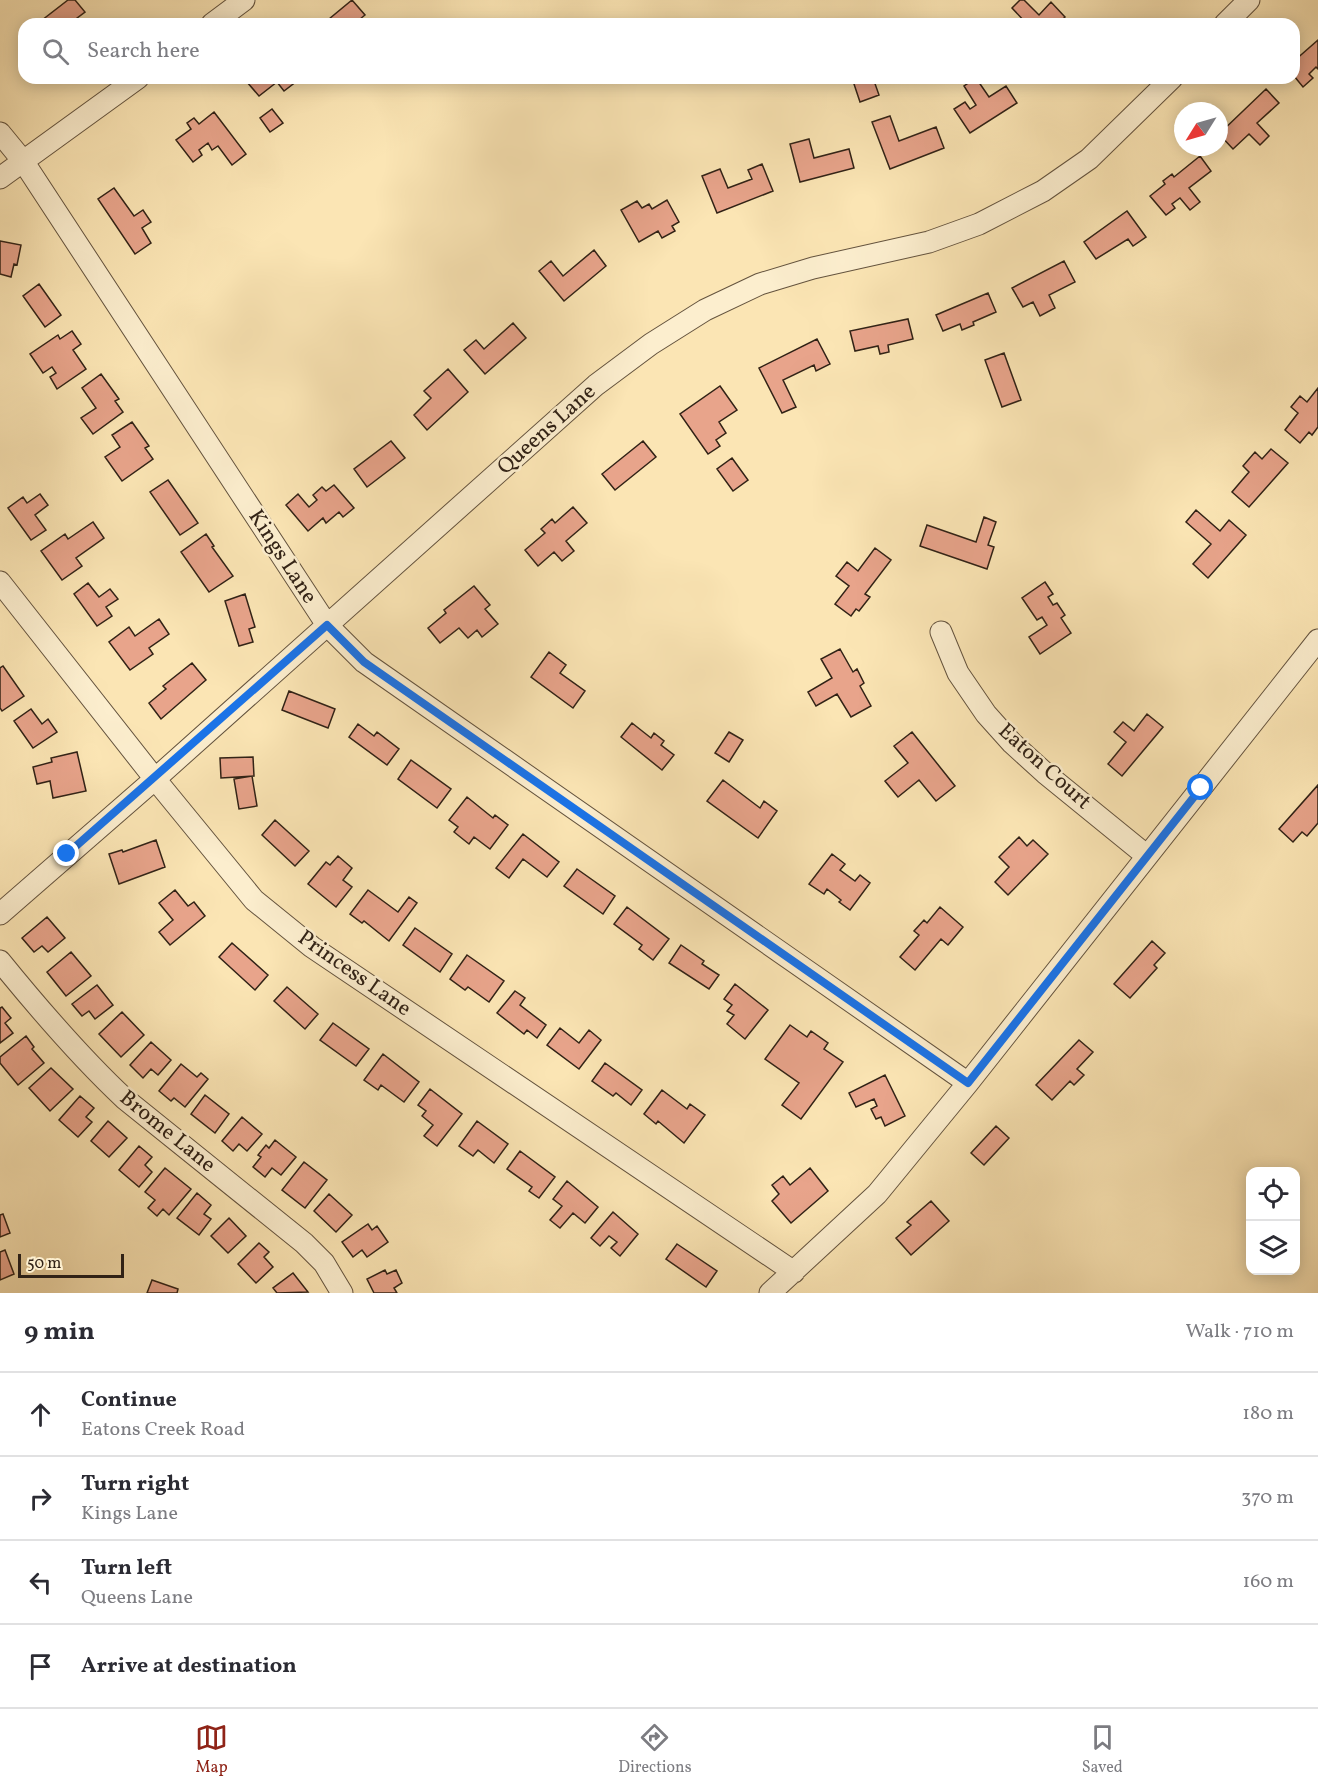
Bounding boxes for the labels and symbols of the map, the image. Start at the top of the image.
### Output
north arrow [1174,102,1228,156]
street label: Queens Lane [491,377,603,483]
street label: Kings Lane [240,504,324,610]
street label: Eaton Court [991,717,1098,818]
route start [1187,774,1213,800]
route end [53,840,79,866]
street label: Princess Lane [291,923,417,1025]
street label: Brome Lane [112,1084,222,1180]
scale bar [18,1251,124,1278]

